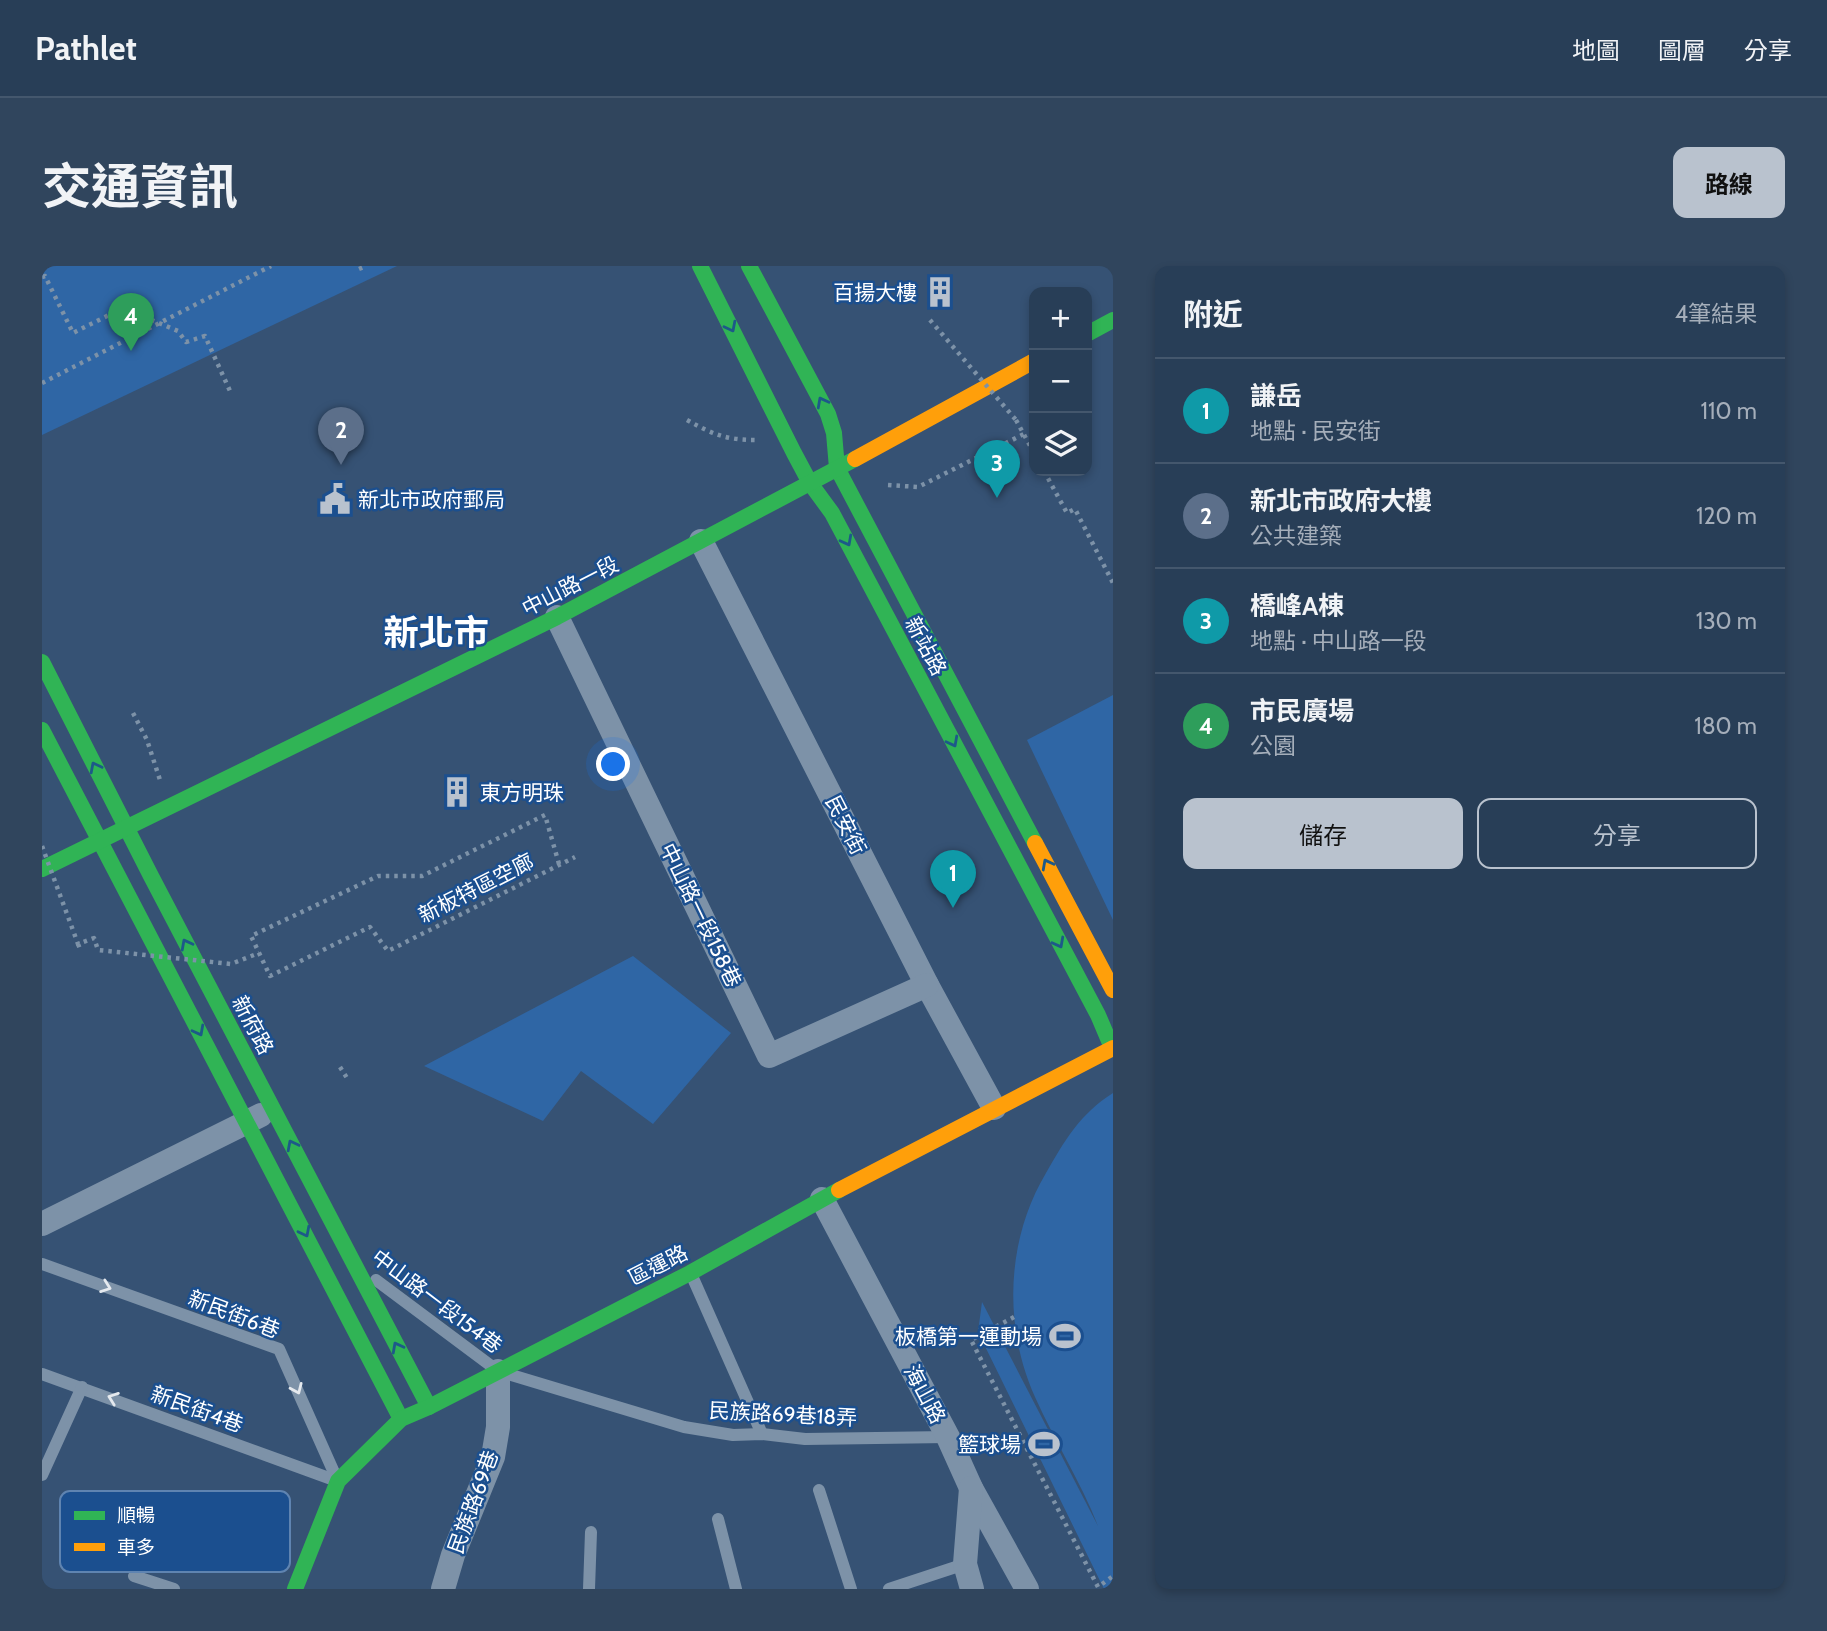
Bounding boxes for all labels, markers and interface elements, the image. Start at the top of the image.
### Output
text: Pathlet [35,28,137,68]
text: 地圖 [1572,36,1620,65]
text: 圖層 [1658,36,1706,65]
text: 分享 [1744,36,1792,65]
button: 路線 [1673,147,1785,218]
text: 交通資訊 [42,157,238,216]
building icon: 百揚大樓 [923,275,957,309]
place label: 百揚大樓 [833,280,917,305]
map controls [1029,287,1092,476]
button: + [1029,287,1092,350]
pin: 4 [108,293,154,351]
text: 附近 [1183,296,1243,333]
text: 4筆結果 [1675,300,1757,328]
one-way arrow [722,320,736,332]
button: − [1029,350,1092,413]
text: 謙岳 [1250,380,1302,412]
one-way arrow [817,397,830,409]
text: 1 [1202,397,1210,425]
text: 110 m [1701,397,1757,425]
pin: 2 [318,407,364,465]
button: layers [1029,413,1092,476]
text: 地點 · 民安街 [1250,417,1381,445]
pin: 3 [974,440,1020,498]
public building icon: 新北市政府郵局 [318,482,352,516]
text: 新北市政府大樓 [1250,485,1432,517]
place label: 新北市政府郵局 [358,487,505,512]
text: 2 [1200,502,1212,530]
text: 120 m [1696,502,1757,530]
text: 公共建築 [1250,522,1342,550]
one-way arrow [838,533,852,546]
street label: 中山路一段 [518,551,622,621]
text: 橋峰A棟 [1250,590,1344,622]
text: 3 [1200,607,1212,635]
text: 130 m [1696,607,1757,635]
district label: 新北市 [383,611,489,654]
street label: 新站路 [900,612,952,680]
text: 地點 · 中山路一段 [1250,627,1427,655]
text: 市民廣場 [1250,695,1354,727]
text: 4 [1199,712,1213,740]
text: 180 m [1694,712,1757,740]
text: 公園 [1250,732,1296,760]
one-way arrow [945,735,958,747]
your location [596,747,630,781]
one-way arrow [89,762,103,774]
building icon: 東方明珠 [440,775,474,809]
place label: 東方明珠 [480,780,564,805]
street label: 民安街 [821,791,871,859]
button: 儲存 [1183,798,1463,869]
button: 分享 [1477,798,1757,869]
street label: 中山路一段158巷 [655,839,747,991]
street label: 新板特區空廊 [414,848,538,928]
pin: 1 [930,850,976,908]
one-way arrow [1042,859,1055,871]
one-way arrow [1051,936,1065,948]
one-way arrow [181,939,195,951]
street label: 新府路 [227,991,279,1059]
one-way arrow [191,1023,205,1036]
one-way arrow [287,1140,300,1152]
one-way arrow [297,1225,310,1237]
street label: 區運路 [624,1240,692,1290]
street label: 中山路一段154巷 [367,1244,507,1358]
one-way arrow [100,1279,112,1293]
street label: 新民街6巷 [185,1285,283,1343]
sports icon: 板橋第一運動場 [1048,1319,1082,1353]
place label: 板橋第一運動場 [895,1324,1042,1349]
one-way arrow [392,1342,405,1354]
street label: 海山路 [899,1360,951,1428]
street label: 新民街4巷 [148,1381,246,1437]
one-way arrow [289,1382,303,1394]
one-way arrow [107,1393,119,1407]
street label: 民族路69巷18弄 [708,1398,858,1430]
sports icon: 籃球場 [1027,1427,1061,1461]
place label: 籃球場 [958,1432,1021,1457]
street label: 民族路69巷 [443,1447,503,1557]
legend [60,1491,290,1572]
text: 順暢 [117,1504,155,1527]
text: 車多 [117,1536,155,1559]

